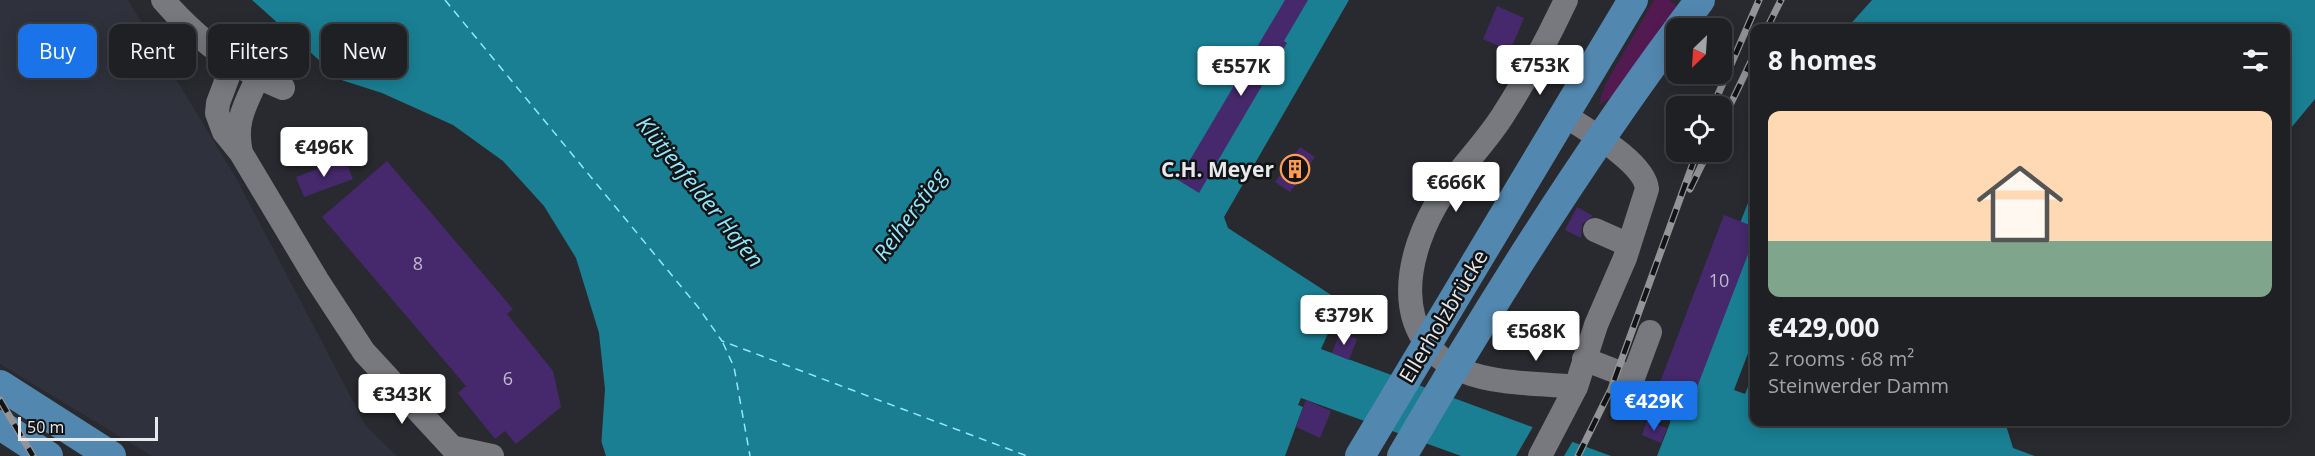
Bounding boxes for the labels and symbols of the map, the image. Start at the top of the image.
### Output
north arrow [1666,18,1732,84]
pin: €753K [1498,45,1582,96]
pin: €557K [1199,46,1283,97]
water label: Klütjenfelder Hafen [631,109,771,273]
pin: €496K [282,127,366,178]
building icon: C.H. Meyer [1279,153,1311,185]
place label: C.H. Meyer [1161,155,1274,183]
water label: Reiherstieg [866,161,953,266]
pin: €666K [1414,162,1498,213]
street label: Ellerholzbrücke [1392,244,1494,388]
house number: 8 [413,251,423,275]
house number: 10 [1709,268,1729,292]
pin: €379K [1302,295,1386,346]
pin: €568K [1494,311,1578,362]
house number: 6 [503,366,513,390]
pin: €343K [360,374,444,425]
pin: €429K [1612,381,1696,432]
scale bar [18,414,158,442]

